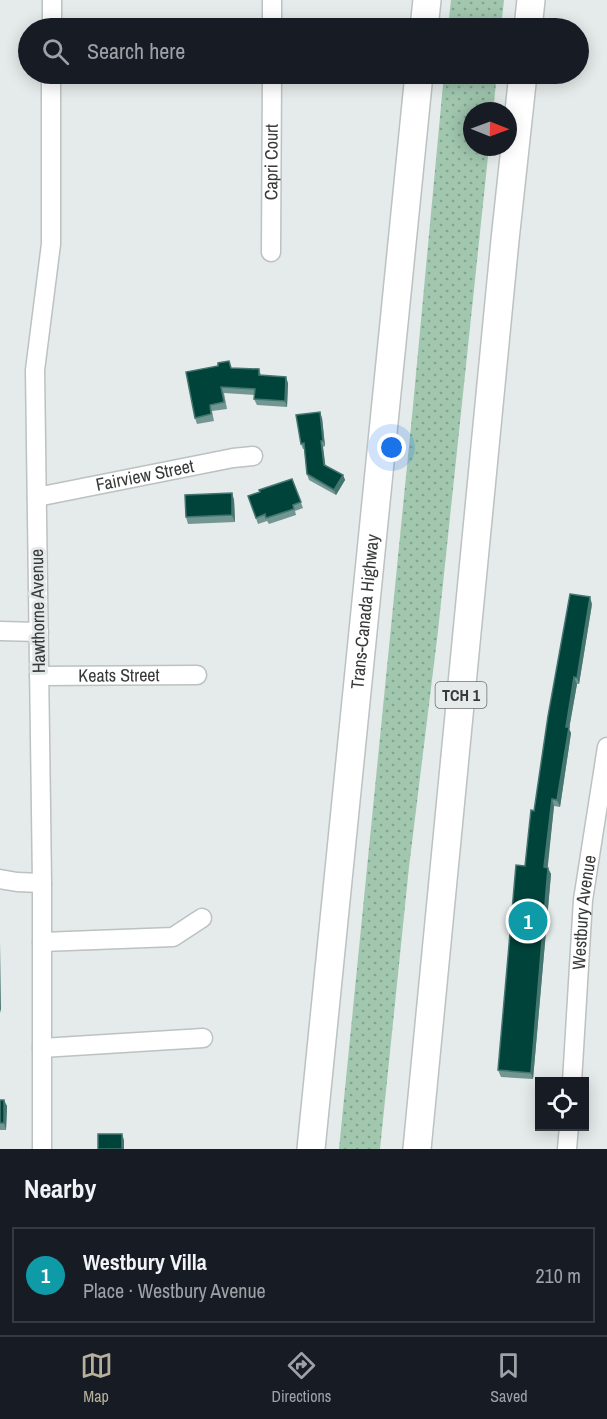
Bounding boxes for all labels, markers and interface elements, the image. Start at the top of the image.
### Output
search box [18,18,589,84]
icon: search [39,35,72,68]
text: Search here [87,36,185,66]
north arrow [463,102,517,156]
street label: Capri Court [258,124,284,200]
your location [377,433,406,462]
street label: Fairview Street [94,453,196,497]
street label: Trans-Canada Highway [344,532,385,690]
street label: Hawthorne Avenue [24,549,51,673]
street label: Keats Street [78,662,160,688]
road number: TCH 1 [436,682,486,708]
street label: Westbury Avenue [566,853,602,971]
pin: 1 [508,898,548,944]
map controls [535,1077,589,1131]
button: locate [535,1077,589,1131]
text: Nearby [24,1171,96,1206]
text: Westbury Villa [83,1247,207,1277]
text: 1 [41,1262,50,1289]
text: 210 m [535,1262,581,1289]
text: Place · Westbury Avenue [83,1277,266,1304]
tab: Map [80,1349,113,1407]
tab: Directions [272,1349,331,1407]
tab: Saved [490,1349,528,1407]

